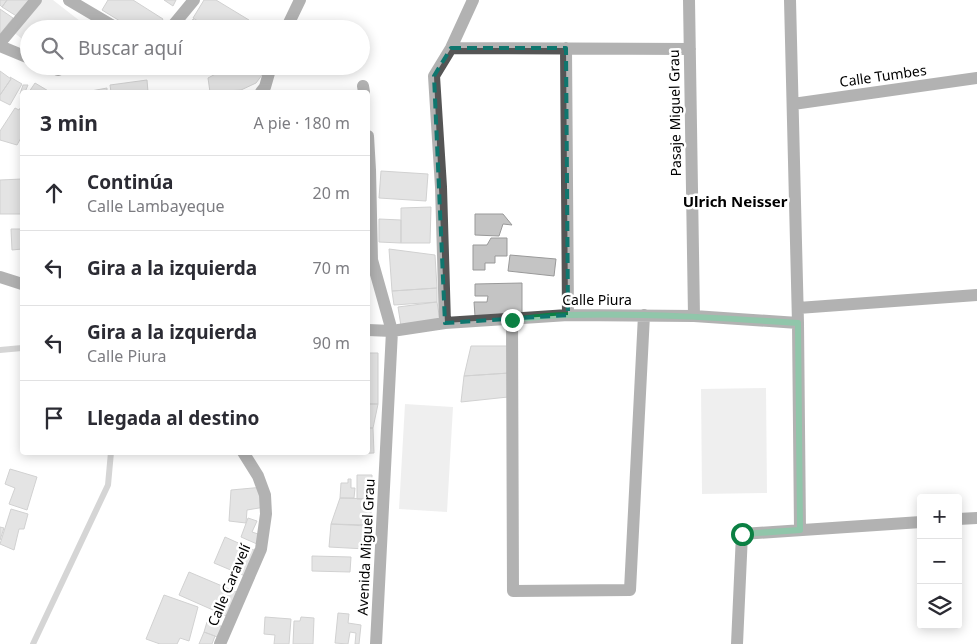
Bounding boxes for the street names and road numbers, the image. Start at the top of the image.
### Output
street label: Pasaje Miguel Grau [664,49,685,177]
street label: Calle Tumbes [838,60,928,91]
street label: Calle Piura [562,290,632,309]
street label: Avenida Miguel Grau [352,478,379,616]
street label: Calle Caravelí [203,540,255,629]

